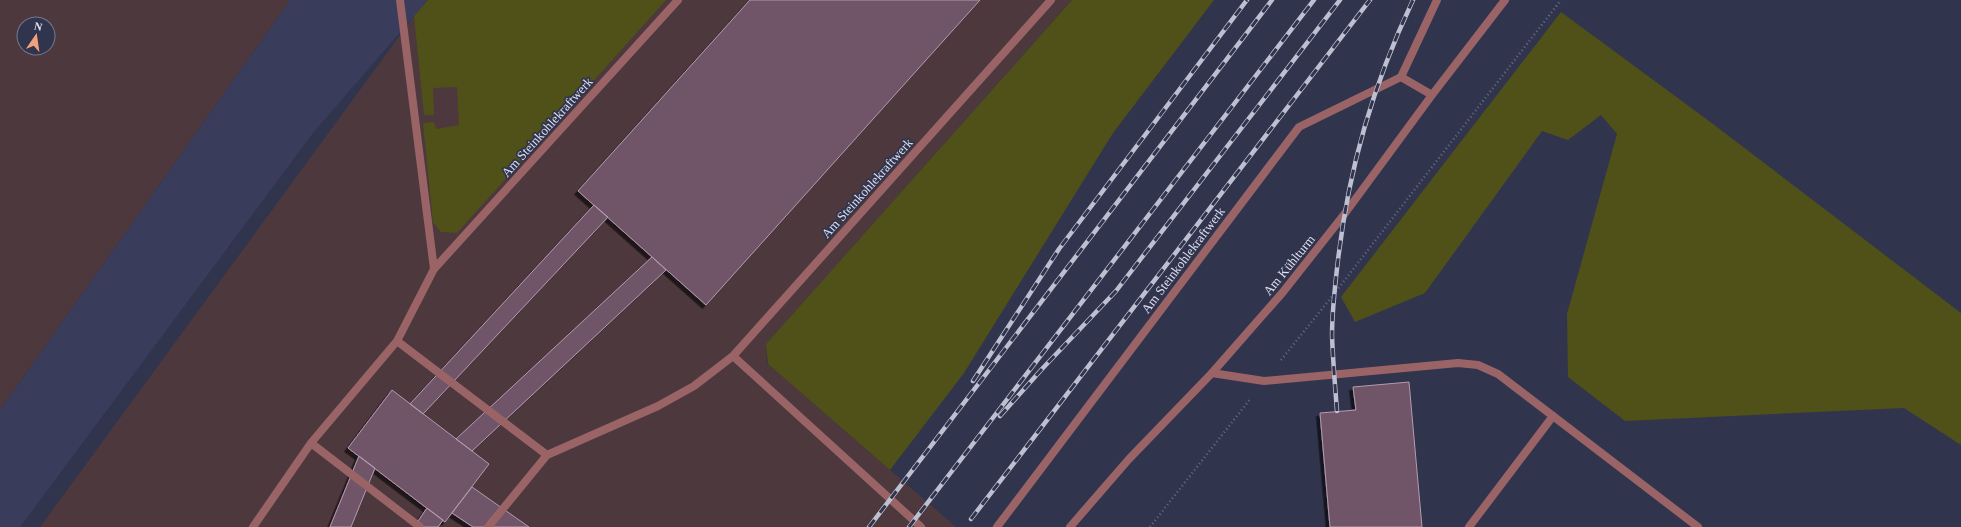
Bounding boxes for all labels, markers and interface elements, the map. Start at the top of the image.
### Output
north arrow [16,16,56,56]
text: N [33,20,44,33]
street label: Am Steinkohlekraftwerk [498,74,596,180]
street label: Am Steinkohlekraftwerk [818,135,916,241]
street label: Am Steinkohlekraftwerk [1138,204,1228,316]
street label: Am Kühlturm [1260,232,1318,298]

